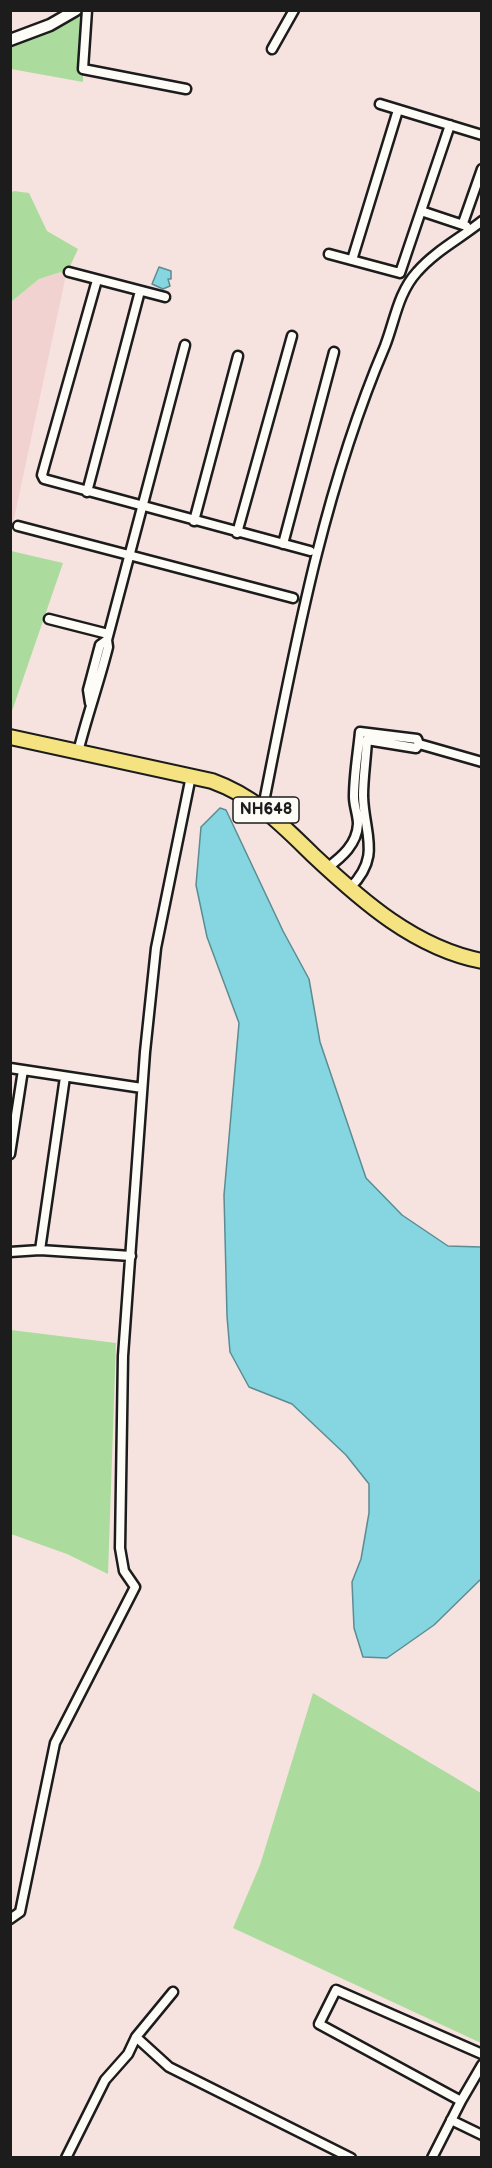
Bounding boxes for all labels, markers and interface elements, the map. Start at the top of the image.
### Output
road number: NH648 [233,797,299,823]

